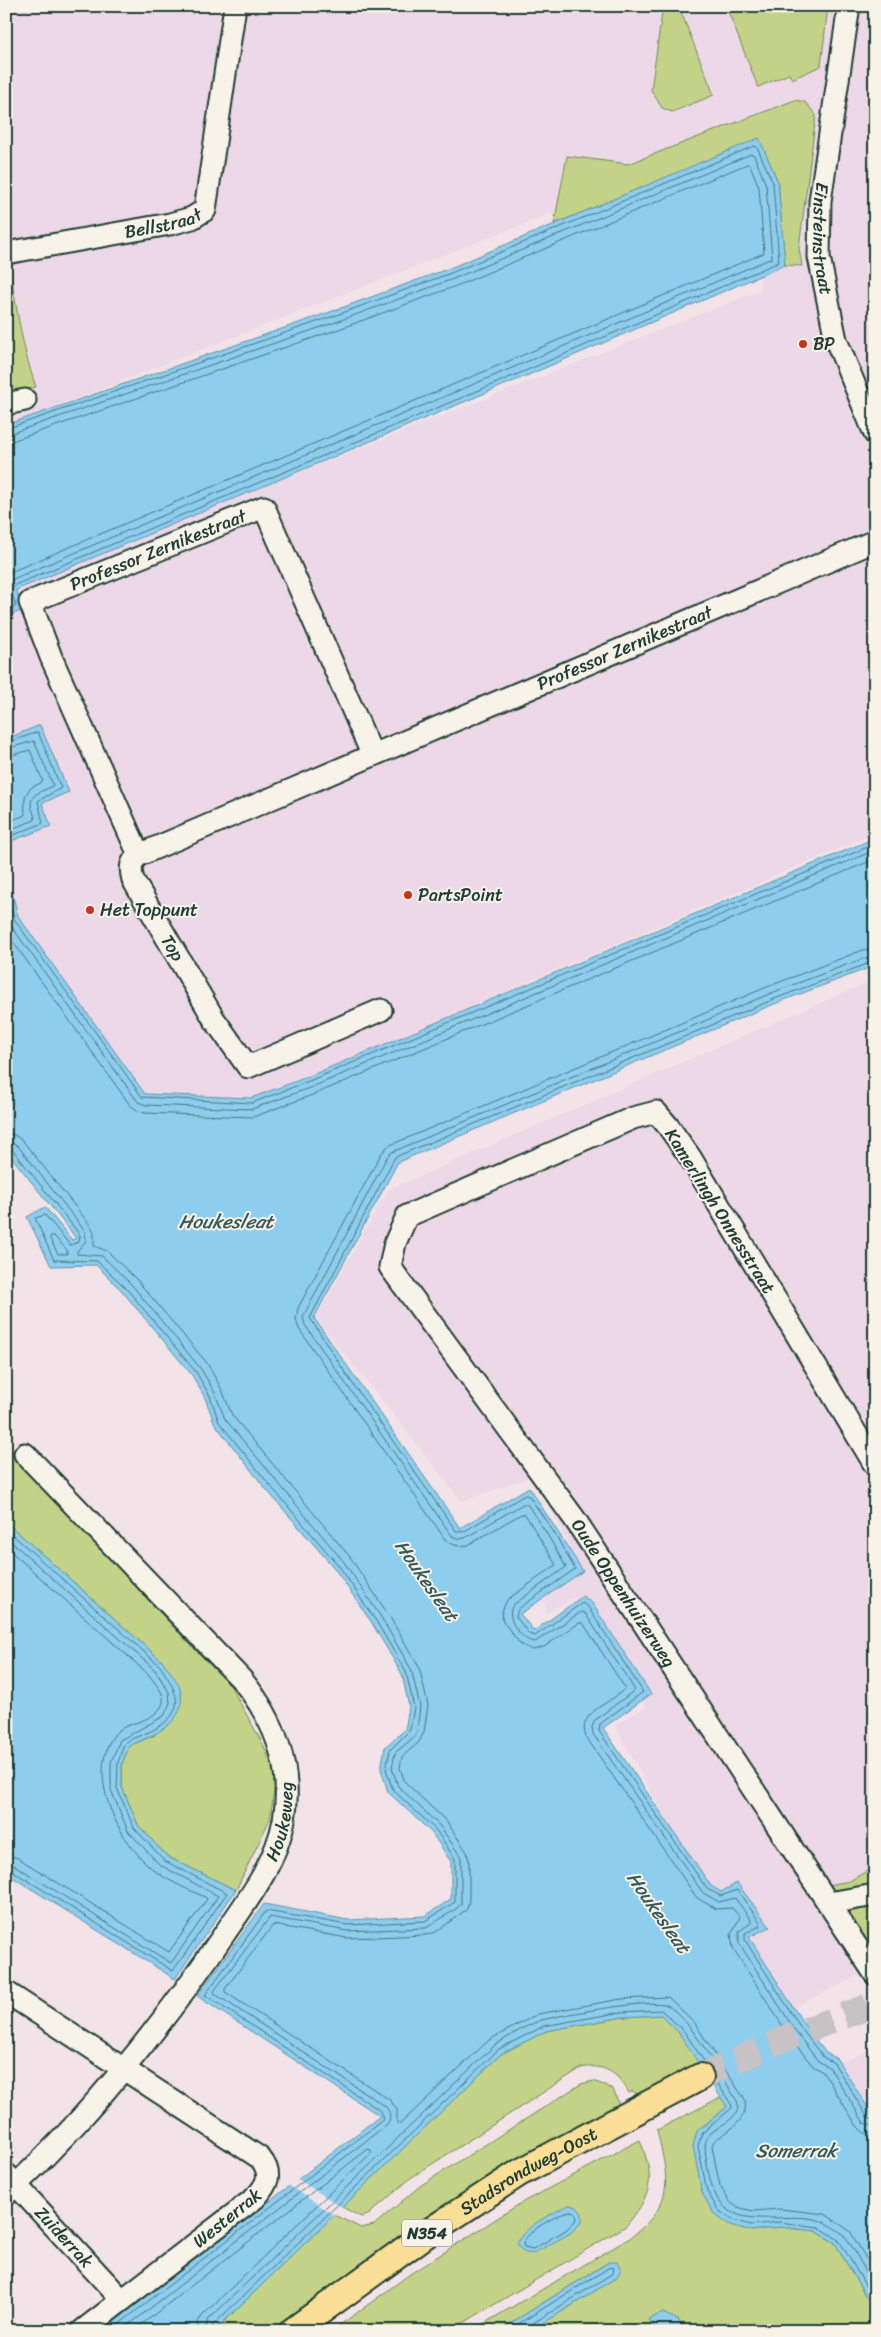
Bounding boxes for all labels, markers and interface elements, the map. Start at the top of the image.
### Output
street label: Einsteinstraat [803,180,842,298]
street label: Bellstraat [122,199,210,248]
place label: BP [813,328,835,360]
marker: BP [797,338,809,350]
street label: Professor Zernikestraat [65,500,252,600]
street label: Professor Zernikestraat [532,596,718,700]
place label: PartsPoint [418,879,503,911]
marker: PartsPoint [402,889,414,901]
place label: Het Toppunt [100,894,198,926]
marker: Het Toppunt [84,904,96,916]
street label: Top [152,928,193,968]
street label: Kamerlingh Onnesstraat [656,1122,784,1300]
water label: Houkesleat [179,1205,276,1238]
street label: Oude Oppenhuizerweg [562,1512,685,1674]
water label: Houkesleat [386,1532,469,1631]
street label: Houkeweg [256,1781,302,1866]
water label: Houkesleat [618,1864,701,1963]
street label: Stadsrondweg-Oost [453,2118,603,2224]
water label: Somerrak [755,2134,839,2167]
street label: Westerrak [185,2180,269,2256]
street label: Zuiderrak [26,2198,102,2276]
road number: N354 [402,2220,452,2246]

